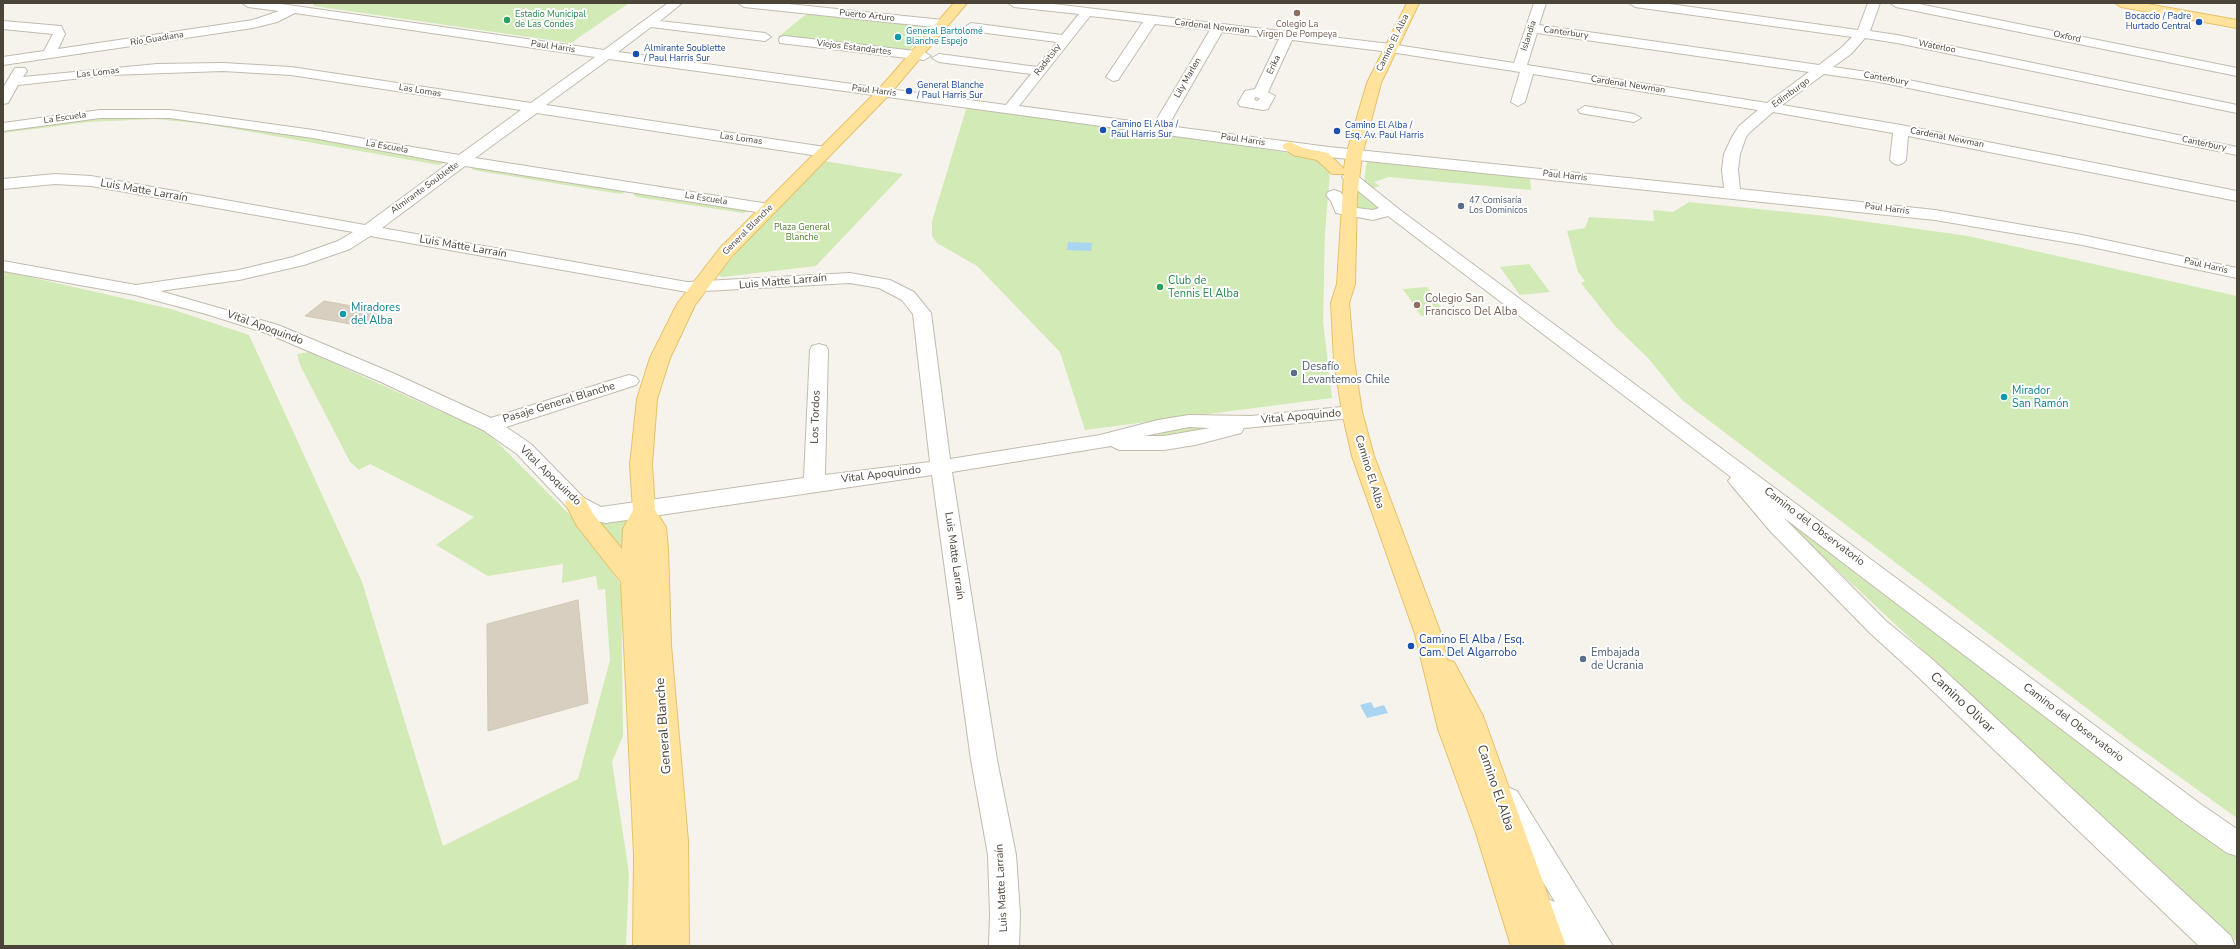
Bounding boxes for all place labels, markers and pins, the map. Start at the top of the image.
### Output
marker: Colegio La Virgen De Pompeya [1292,8,1302,18]
place label: Estadio Municipal de Las Condes [515,10,586,31]
place label: Bocaccio / Padre Hurtado Central [2125,12,2191,33]
marker: Estadio Municipal de Las Condes [502,15,512,25]
marker: Bocaccio / Padre Hurtado Central [2194,17,2204,27]
place label: Colegio La Virgen De Pompeya [1257,20,1337,41]
place label: General Bartolomé Blanche Espejo [906,27,983,48]
marker: General Bartolomé Blanche Espejo [893,32,903,42]
place label: Almirante Soublette / Paul Harris Sur [644,44,725,65]
marker: Almirante Soublette / Paul Harris Sur [631,49,641,59]
place label: General Blanche / Paul Harris Sur [917,81,984,102]
marker: General Blanche / Paul Harris Sur [904,86,914,96]
place label: Camino El Alba / Paul Harris Sur [1111,120,1178,141]
place label: Camino El Alba / Esq. Av. Paul Harris [1345,121,1424,142]
marker: Camino El Alba / Paul Harris Sur [1098,125,1108,135]
marker: Camino El Alba / Esq. Av. Paul Harris [1332,126,1342,136]
place label: 47 Comisaría Los Dominicos [1469,196,1528,217]
marker: 47 Comisaría Los Dominicos [1456,201,1466,211]
place label: Club de Tennis El Alba [1168,274,1239,300]
marker: Club de Tennis El Alba [1155,282,1165,292]
place label: Colegio San Francisco Del Alba [1425,292,1517,318]
marker: Colegio San Francisco Del Alba [1412,300,1422,310]
place label: Miradores del Alba [351,301,400,327]
marker: Miradores del Alba [338,309,348,319]
place label: Desafío Levantemos Chile [1302,360,1390,386]
marker: Desafío Levantemos Chile [1289,368,1299,378]
place label: Mirador San Ramón [2012,384,2069,410]
marker: Mirador San Ramón [1999,392,2009,402]
place label: Camino El Alba / Esq. Cam. Del Algarrobo [1419,633,1525,659]
marker: Camino El Alba / Esq. Cam. Del Algarrobo [1406,641,1416,651]
place label: Embajada de Ucrania [1591,646,1644,672]
marker: Embajada de Ucrania [1578,654,1588,664]

